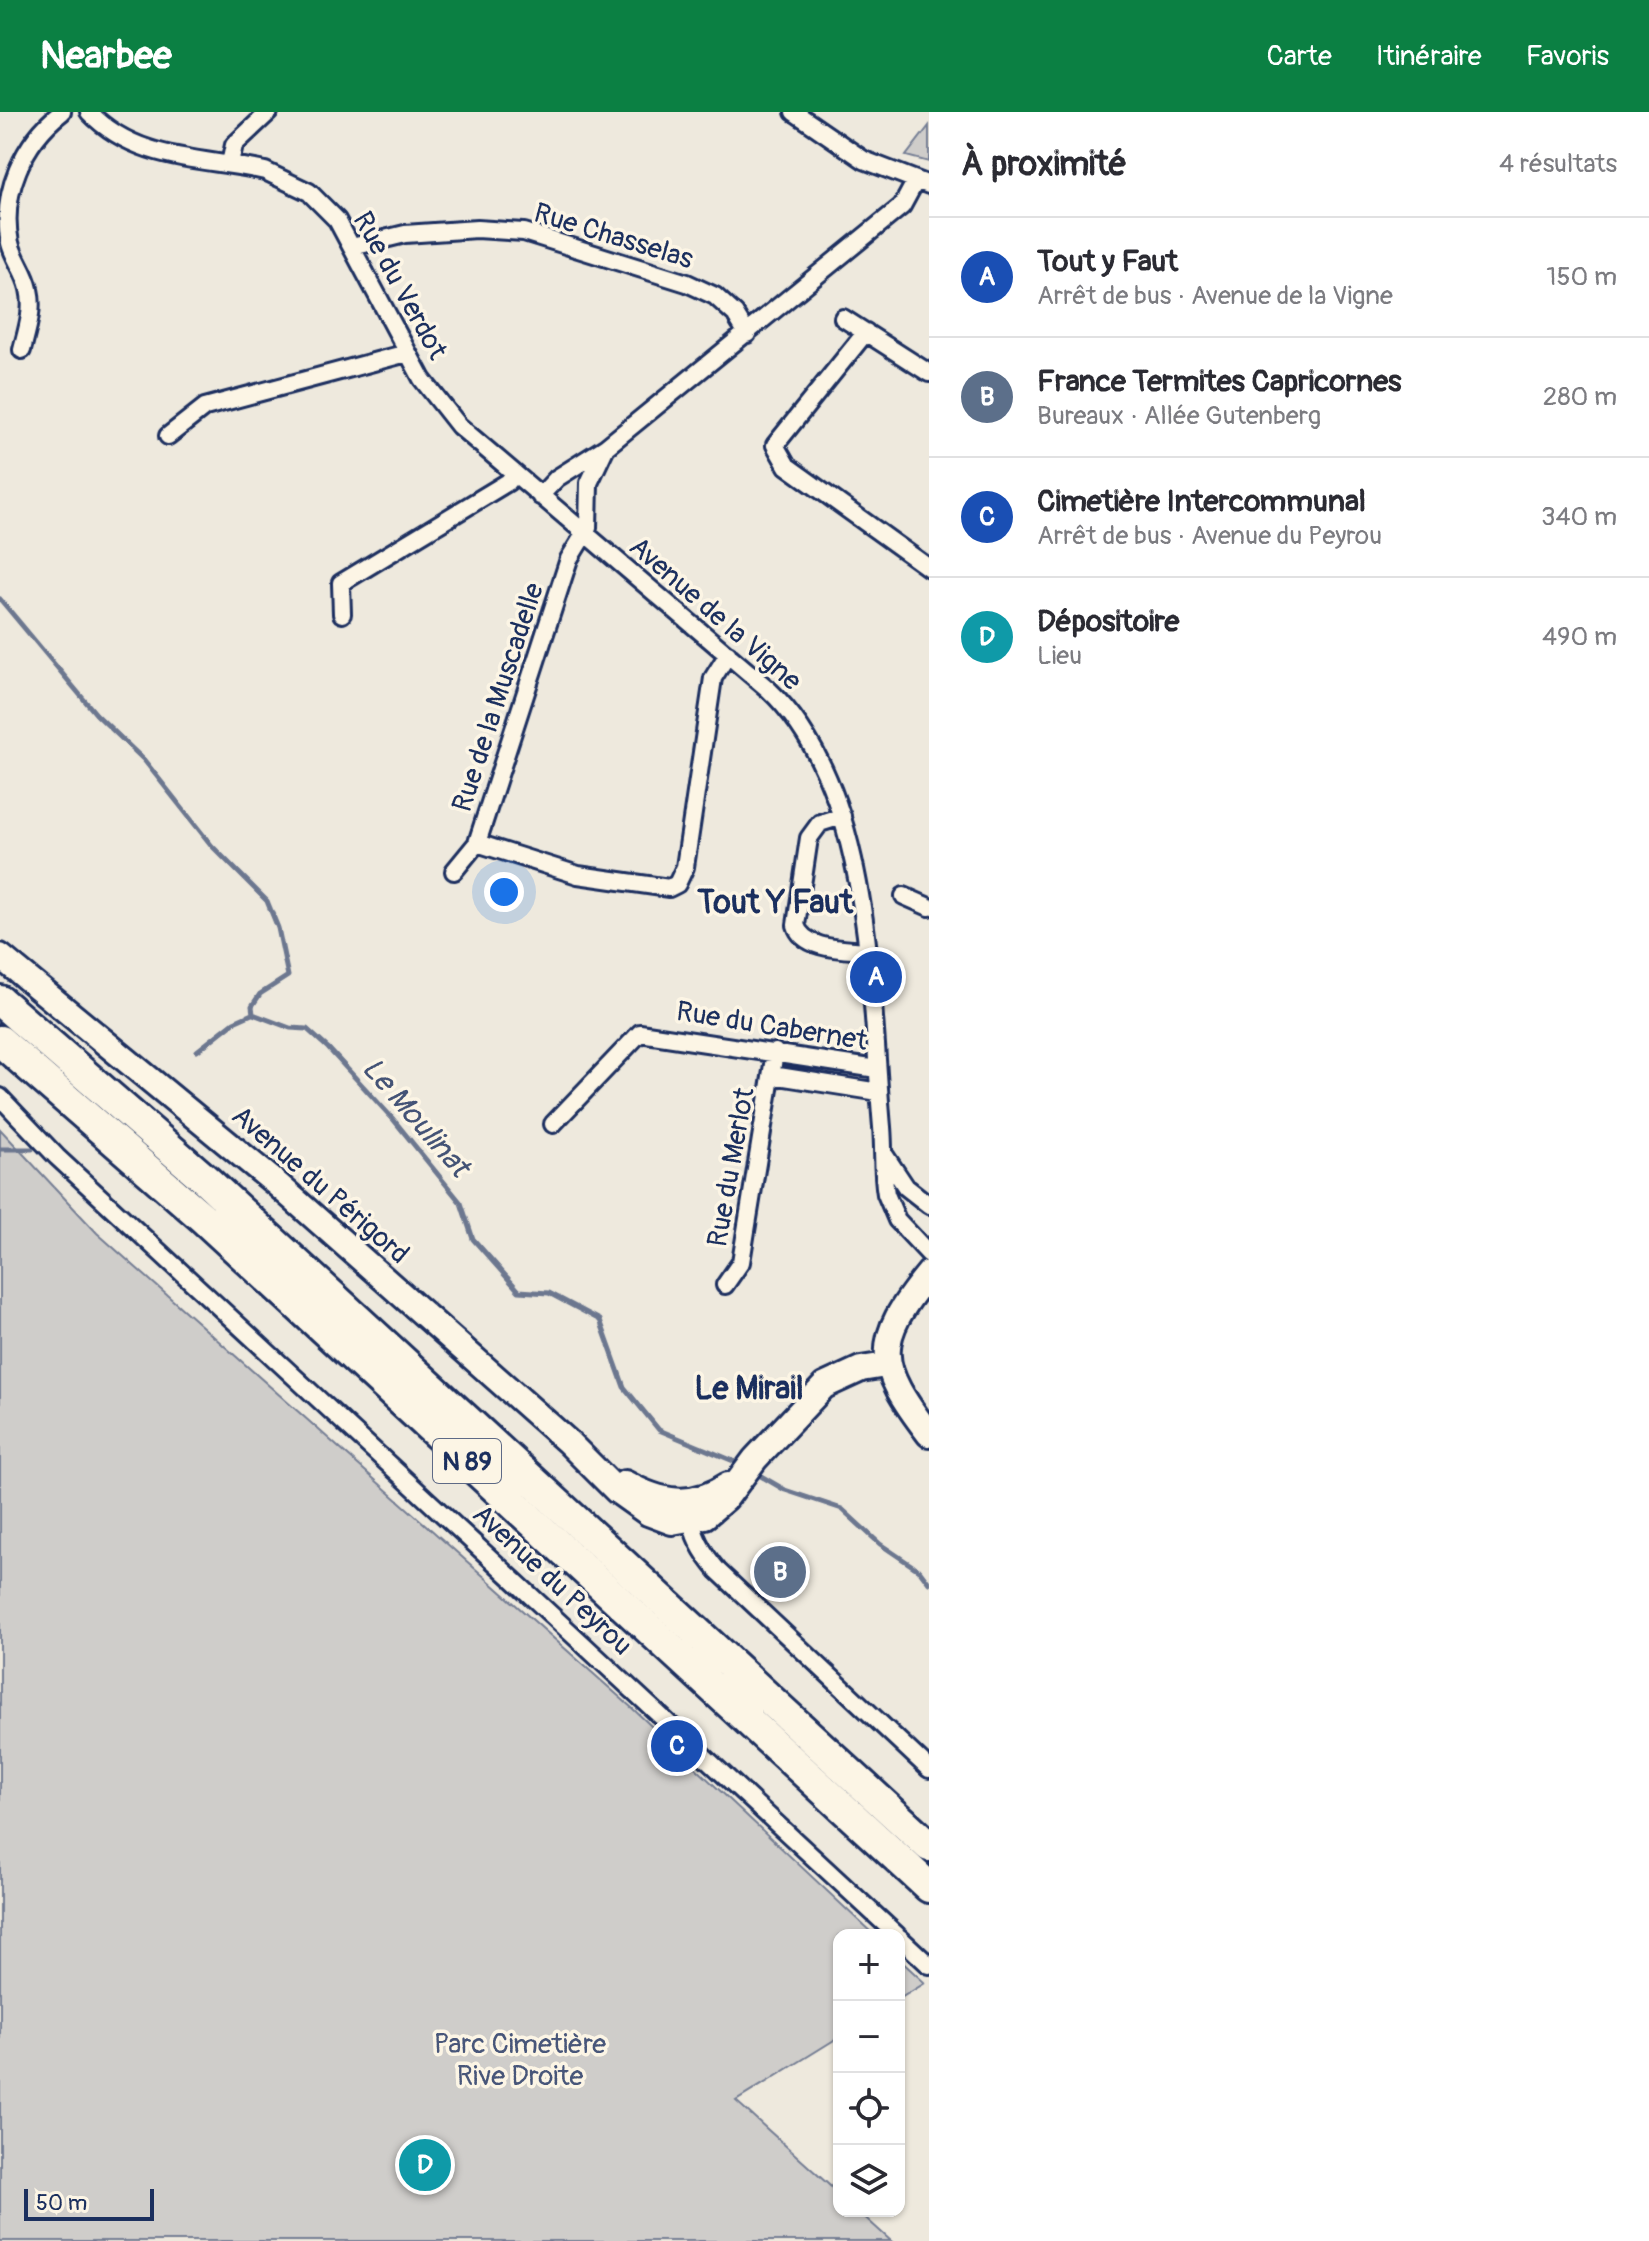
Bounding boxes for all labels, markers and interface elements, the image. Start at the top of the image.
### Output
text: Nearbee [40,32,172,80]
text: Carte [1266,39,1332,74]
text: Itinéraire [1376,39,1482,74]
text: Favoris [1526,39,1609,74]
text: À proximité [961,143,1127,186]
text: 4 résultats [1499,148,1617,180]
street label: Rue Chasselas [530,196,698,277]
street label: Rue du Verdot [345,206,455,366]
text: Tout y Faut [1037,243,1178,280]
text: A [979,261,995,293]
text: 150 m [1546,261,1617,293]
text: Arrêt de bus · Avenue de la Vigne [1037,280,1393,312]
text: France Termites Capricornes [1037,363,1401,400]
text: B [980,381,994,413]
text: 280 m [1543,381,1617,413]
text: Bureaux · Allée Gutenberg [1037,400,1321,432]
text: Cimetière Intercommunal [1037,483,1366,520]
text: C [979,501,995,533]
text: 340 m [1541,501,1617,533]
text: Arrêt de bus · Avenue du Peyrou [1037,520,1382,552]
street label: Avenue de la Vigne [622,530,809,699]
street label: Rue de la Muscadelle [445,578,552,816]
text: Dépositoire [1037,603,1179,640]
text: D [979,621,995,653]
text: 490 m [1542,621,1617,653]
text: Lieu [1037,640,1082,672]
your location [484,872,524,912]
district label: Tout Y Faut [696,883,854,923]
pin: A [850,947,902,1007]
street label: Rue du Cabernet [674,994,870,1059]
water label: Le Moulinat [354,1050,479,1186]
street label: Rue du Merlot [700,1084,763,1250]
street label: Avenue du Périgord [224,1099,416,1272]
district label: Le Mirail [694,1369,804,1409]
road number: N 89 [433,1439,501,1483]
street label: Avenue du Peyrou [465,1497,639,1663]
pin: B [754,1542,806,1602]
pin: C [651,1716,703,1776]
map controls [833,1929,905,2217]
button: + [833,1929,905,2001]
button: − [833,2001,905,2073]
park label: Parc Cimetière Rive Droite [434,2027,606,2094]
button: locate [833,2073,905,2145]
pin: D [399,2135,451,2195]
button: layers [833,2145,905,2217]
scale bar [24,2185,154,2221]
text: 50 m [36,2189,87,2217]

